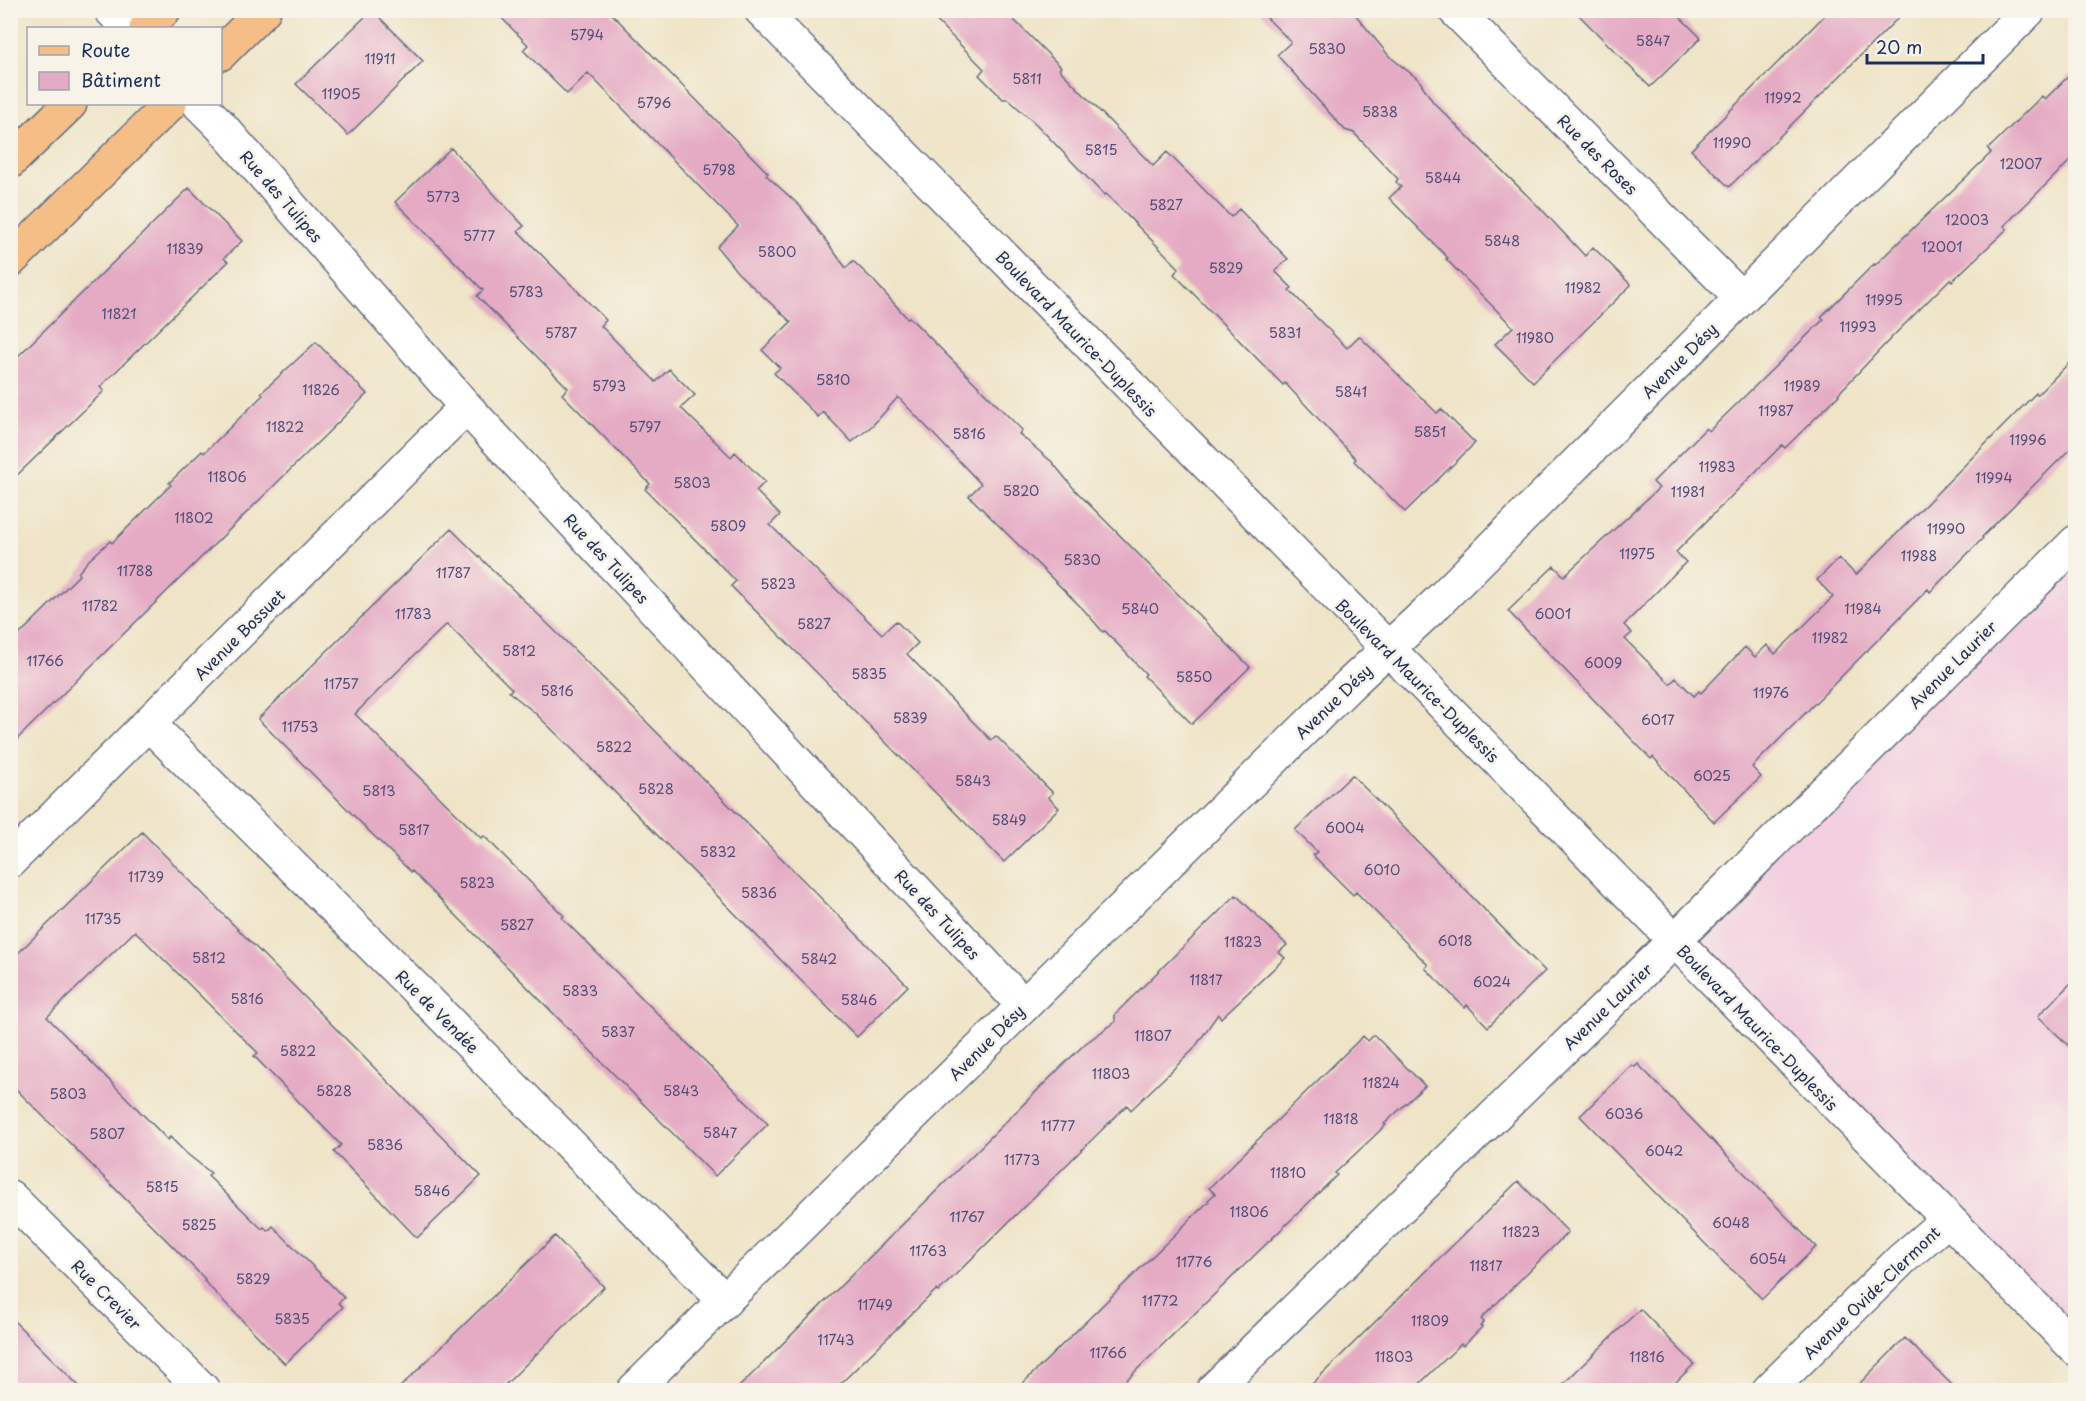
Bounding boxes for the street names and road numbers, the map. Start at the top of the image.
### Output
street label: Rue des Roses [1552,108,1644,200]
street label: Rue des Tulipes [235,145,329,247]
street label: Boulevard Maurice-Duplessis [991,245,1163,421]
street label: Avenue Désy [1636,317,1722,403]
street label: Rue des Tulipes [559,508,655,608]
street label: Avenue Bossuet [188,583,290,685]
street label: Boulevard Maurice-Duplessis [1331,593,1505,767]
street label: Avenue Laurier [1903,614,2002,713]
street label: Avenue Désy [1289,658,1377,744]
street label: Rue des Tulipes [890,864,986,964]
street label: Boulevard Maurice-Duplessis [1672,939,1844,1115]
street label: Avenue Laurier [1557,957,1658,1055]
street label: Rue de Vendée [391,964,485,1058]
street label: Avenue Désy [943,999,1029,1085]
street label: Avenue Ovide-Clermont [1797,1220,1945,1364]
street label: Rue Crevier [67,1254,148,1335]

